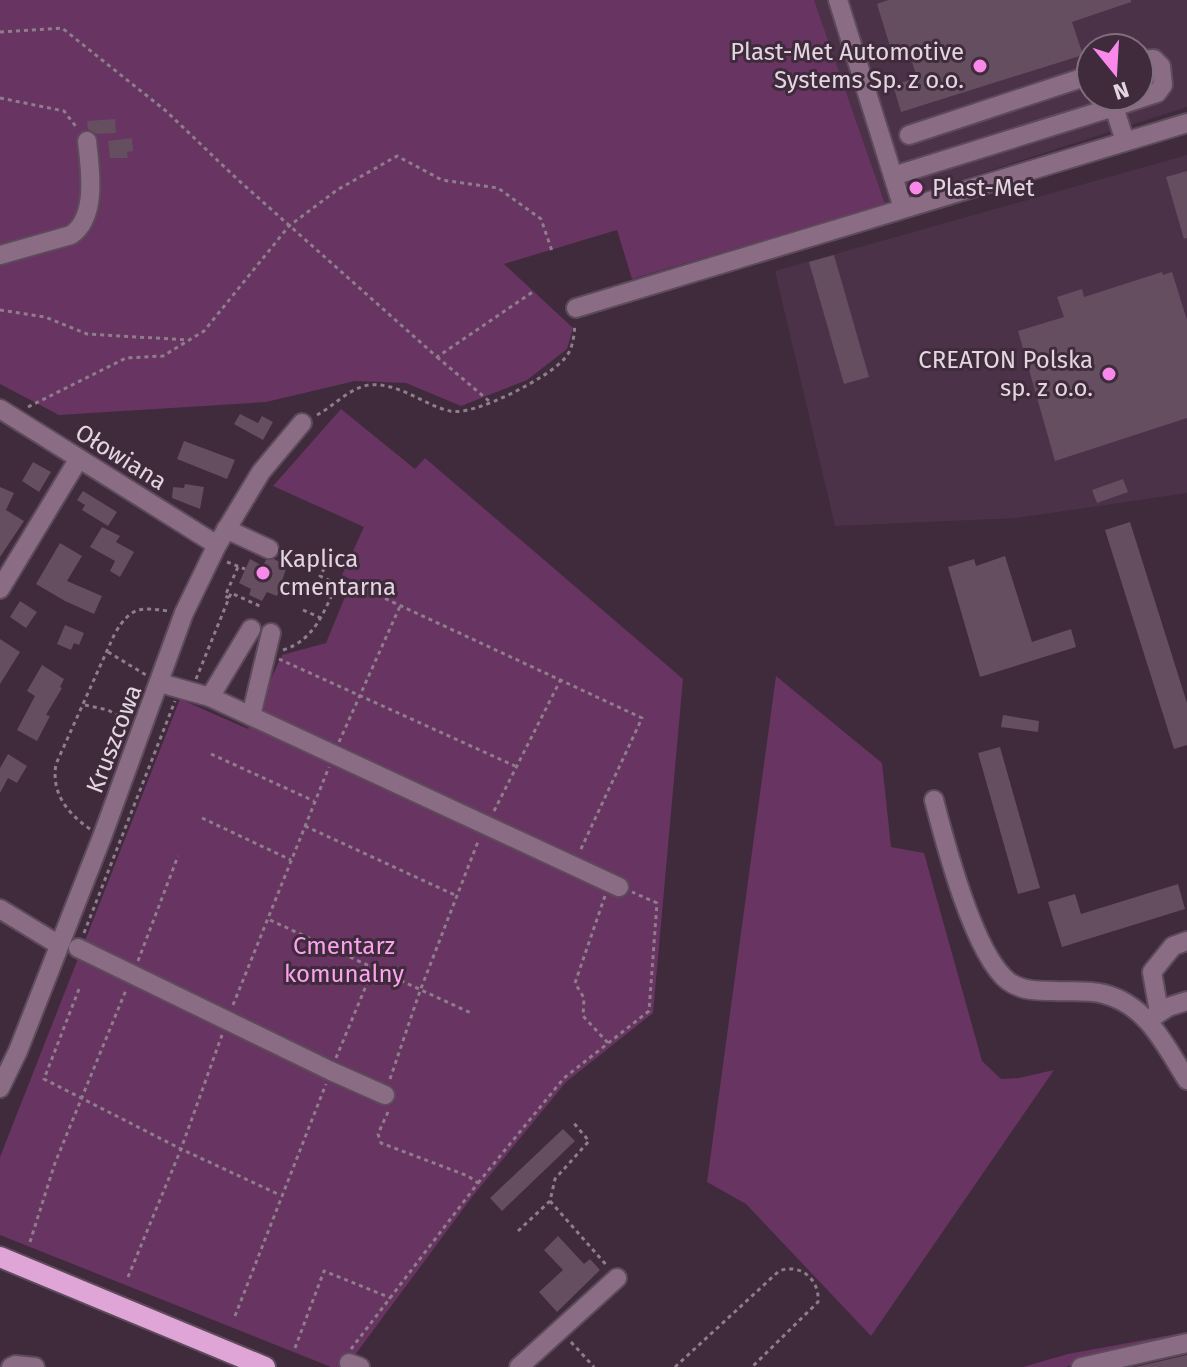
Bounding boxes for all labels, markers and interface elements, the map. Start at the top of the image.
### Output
north arrow [1075,32,1155,112]
place label: Plast-Met Automotive Systems Sp. z o.o. [730,38,964,94]
marker: Plast-Met Automotive Systems Sp. z o.o. [971,57,989,75]
text: N [1110,75,1132,106]
place label: Plast-Met [932,174,1035,202]
marker: Plast-Met [907,179,925,197]
place label: CREATON Polska sp. z o.o. [918,346,1093,402]
marker: CREATON Polska sp. z o.o. [1100,365,1118,383]
street label: Ołowiana [70,418,172,496]
place label: Kaplica cmentarna [279,545,396,601]
marker: Kaplica cmentarna [254,564,272,582]
street label: Kruszcowa [81,681,147,797]
park label: Cmentarz komunalny [284,932,404,988]

